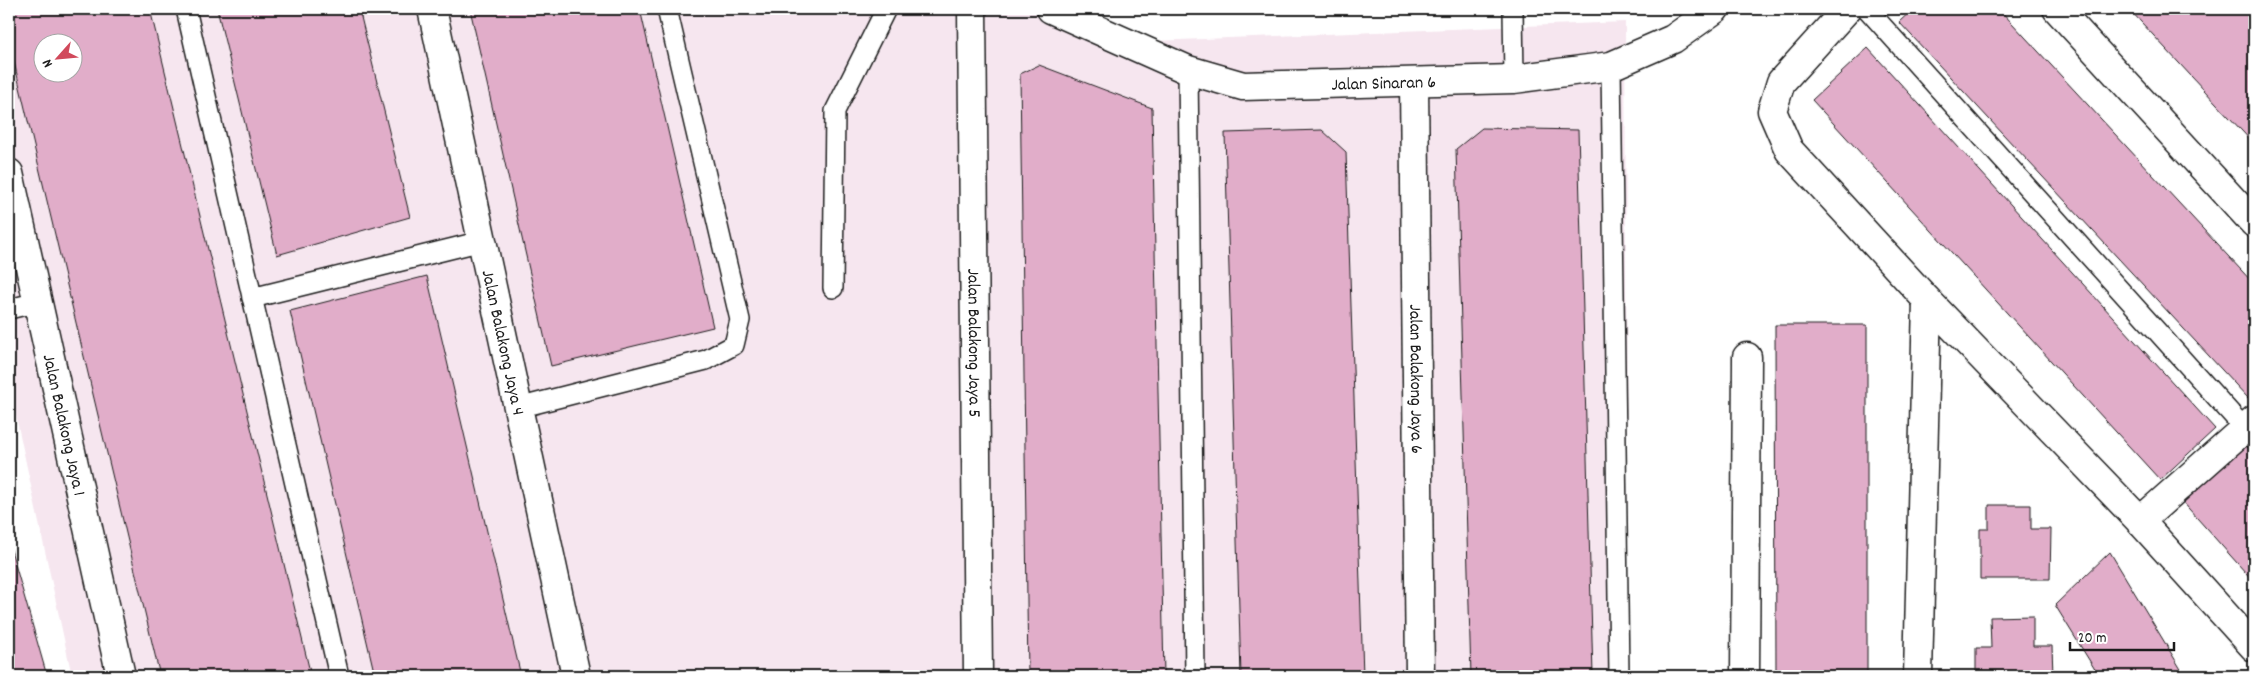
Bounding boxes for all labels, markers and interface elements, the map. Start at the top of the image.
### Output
north arrow [32,32,82,82]
text: N [38,55,59,71]
street label: Jalan Sinaran 6 [1331,71,1436,99]
street label: Jalan Balakong Jaya 4 [474,268,529,418]
street label: Jalan Balakong Jaya 5 [959,268,986,418]
street label: Jalan Balakong Jaya 6 [1401,304,1428,454]
street label: Jalan Balakong Jaya 1 [35,352,91,499]
scale bar [2070,620,2174,652]
text: 20 m [2078,628,2106,650]

